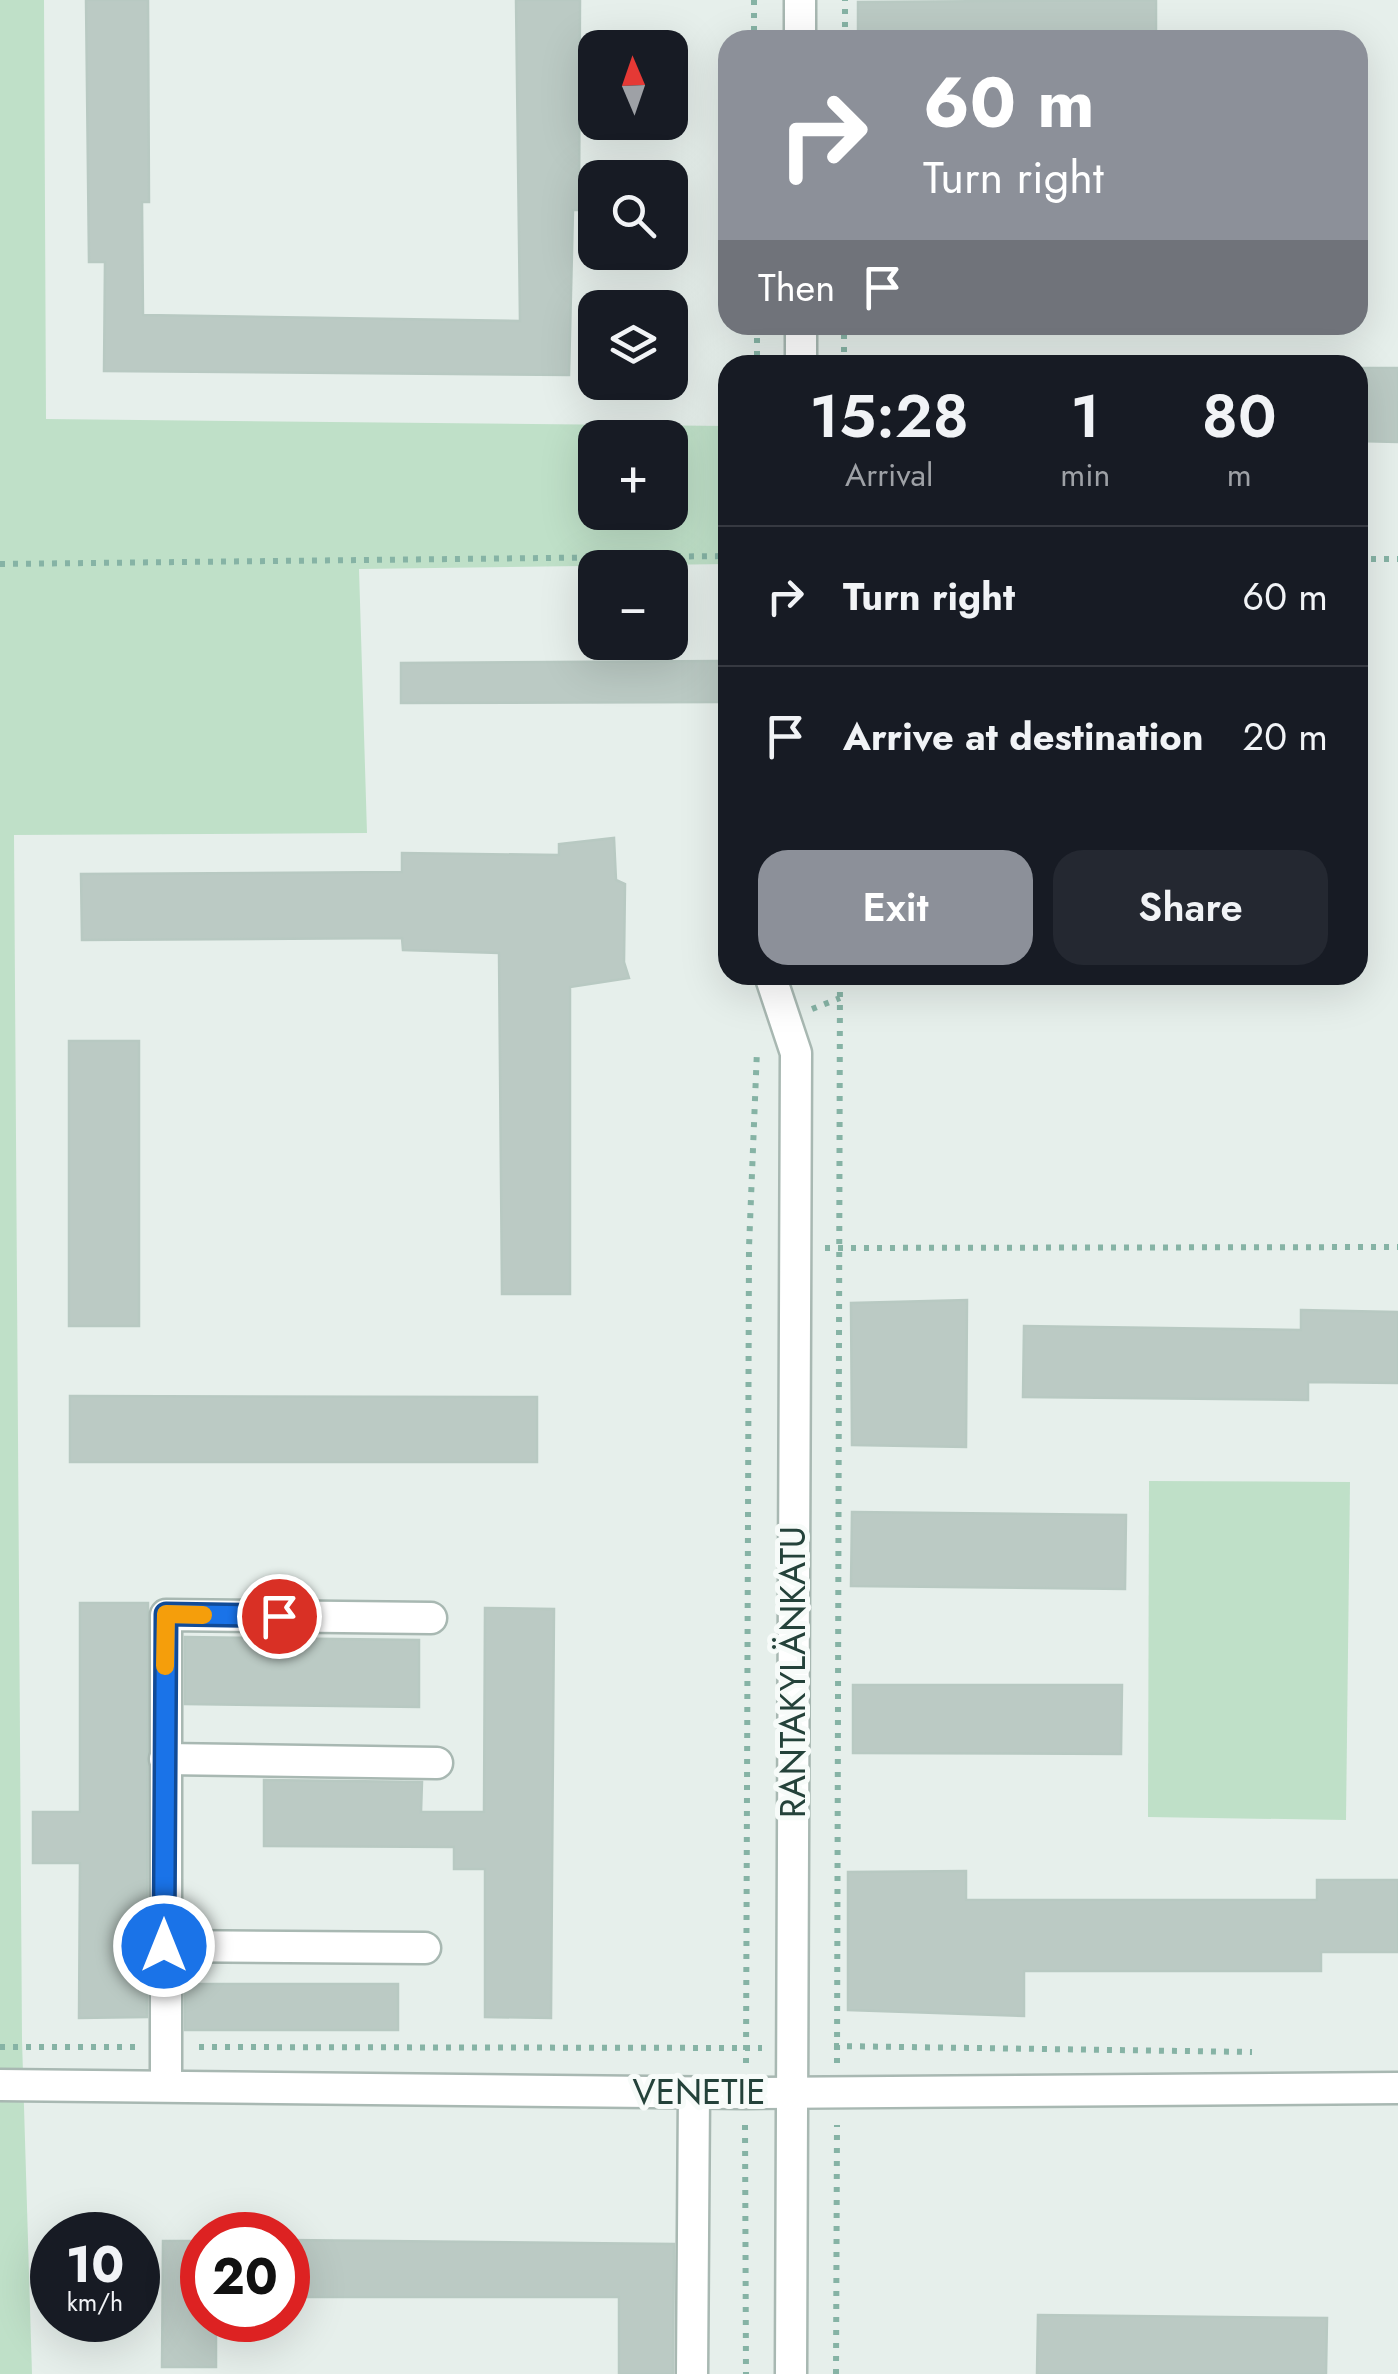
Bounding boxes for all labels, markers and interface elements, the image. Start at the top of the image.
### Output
north arrow [578,30,688,140]
map controls [578,30,688,660]
text: 60 m [923,52,1095,153]
icon: right [758,70,888,200]
text: Turn right [923,145,1104,210]
button: search [578,160,688,270]
text: Then [758,260,835,315]
icon: arrive [855,260,910,315]
button: layers [578,290,688,400]
text: 15:28 [809,373,969,460]
text: 1 [1071,373,1100,460]
text: 80 [1202,373,1277,460]
button: + [578,420,688,530]
text: Arrival [845,452,933,498]
text: min [1060,452,1110,498]
text: m [1227,452,1252,498]
button: − [578,550,688,660]
icon: right [758,569,813,624]
text: Turn right [843,569,1015,624]
text: 60 m [1242,569,1328,624]
icon: arrive [758,709,813,764]
text: Arrive at destination [843,709,1204,764]
text: 20 m [1243,709,1328,764]
button: Exit [758,850,1033,965]
button: Share [1053,850,1328,965]
street label: RANTAKYLÄNKATU [768,1526,818,1818]
pin [237,1574,322,1659]
icon: arrive [252,1589,307,1644]
position arrow [112,1894,216,1998]
street label: VENETIE [633,2067,765,2117]
speed limit sign: 20 [180,2212,310,2342]
text: 10 [66,2228,124,2301]
text: km/h [67,2284,123,2320]

